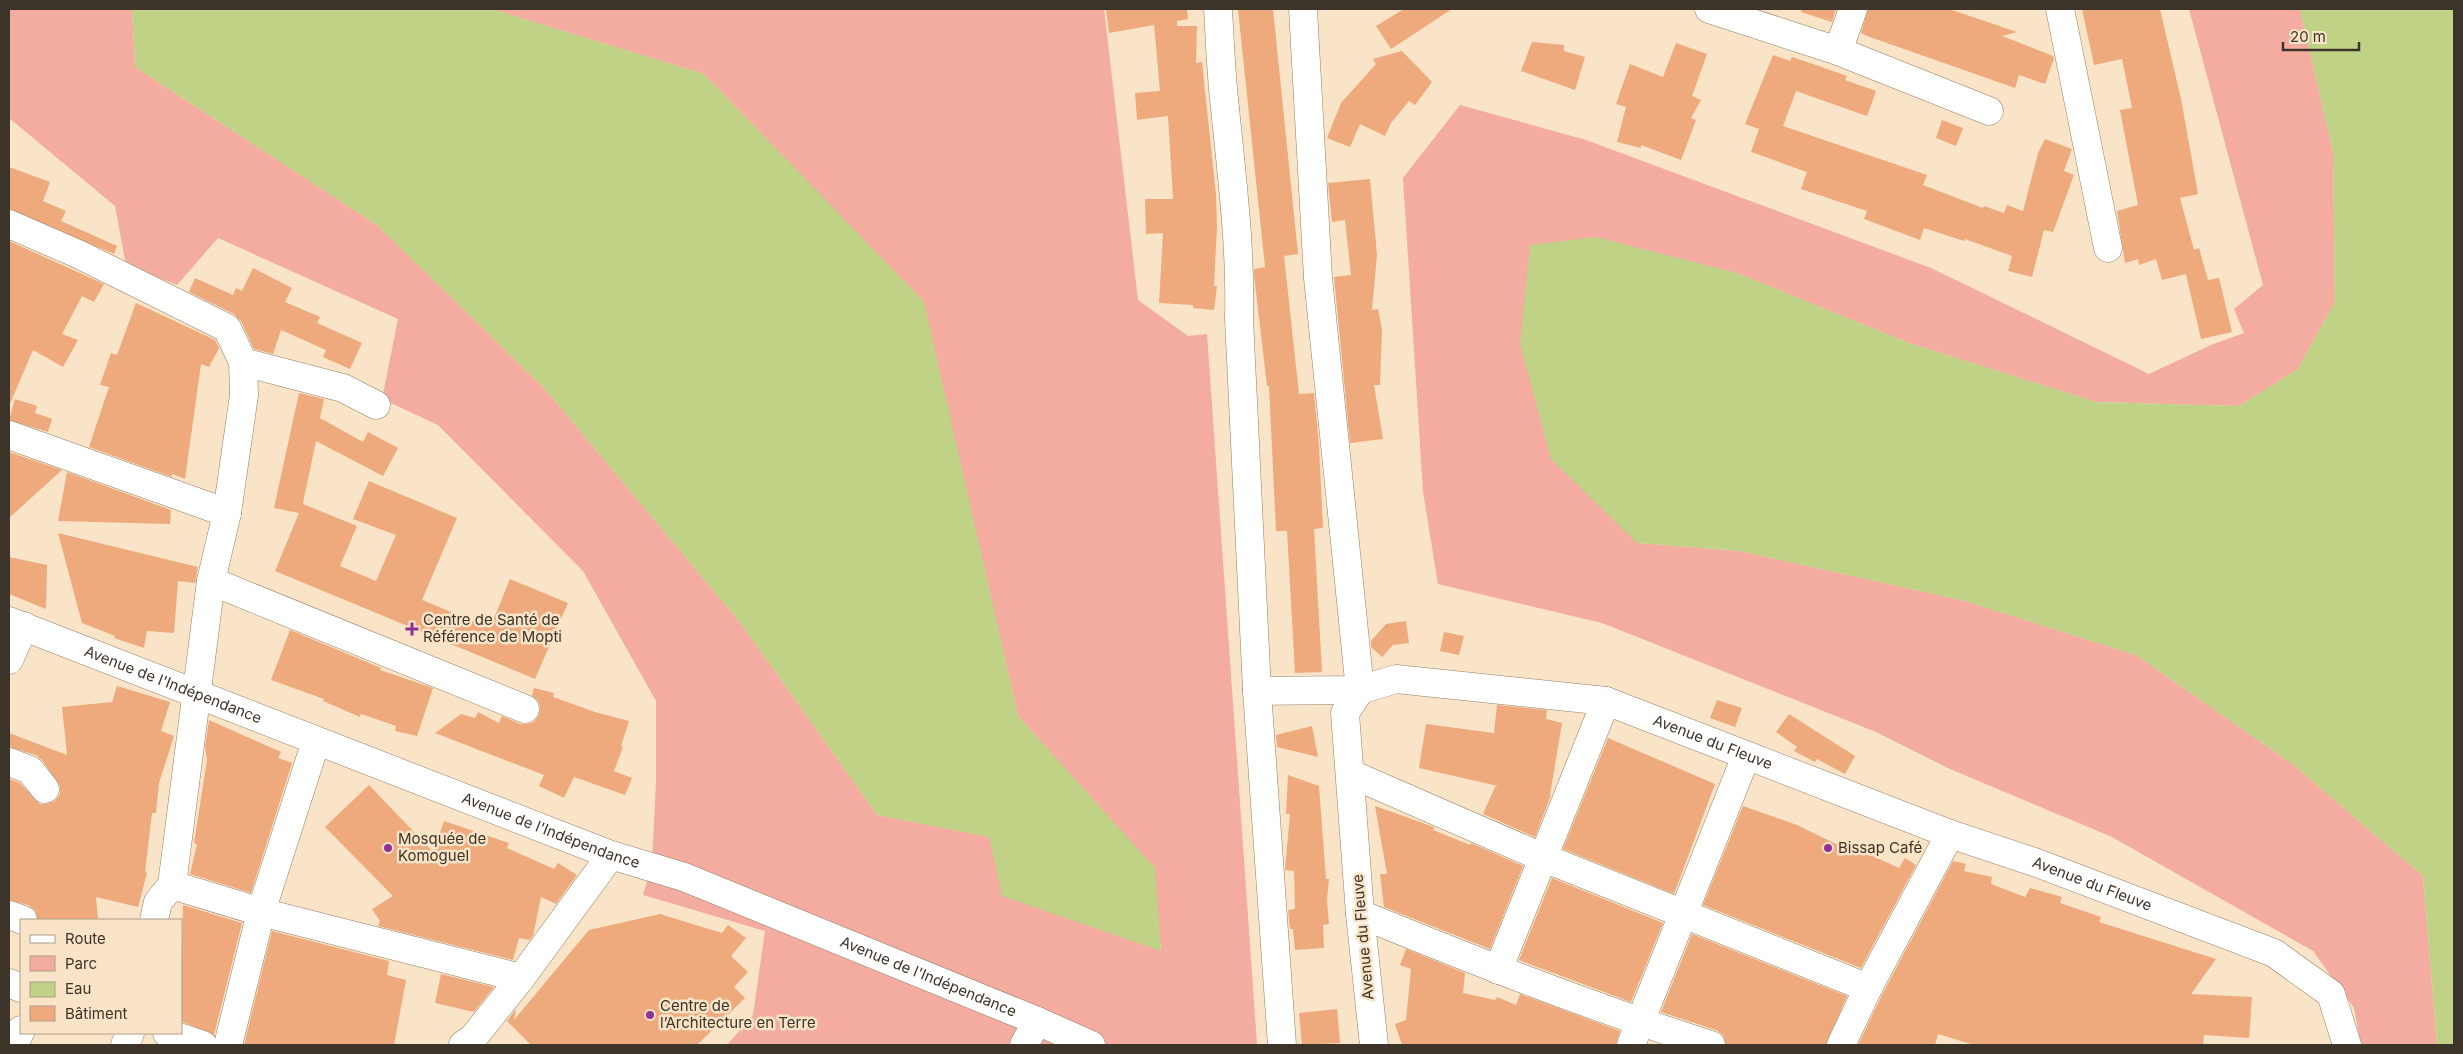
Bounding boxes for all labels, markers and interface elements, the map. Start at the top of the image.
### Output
scale bar [2283,20,2359,52]
text: 20 m [2290,27,2326,46]
place label: Centre de Santé de Référence de Mopti [423,610,562,646]
marker: Centre de Santé de Référence de Mopti [405,622,419,636]
street label: Avenue de l'Indépendance [82,641,265,727]
street label: Avenue du Fleuve [1651,710,1775,773]
street label: Avenue de l'Indépendance [459,788,642,872]
place label: Mosquée de Komoguel [398,829,486,865]
place label: Bissap Café [1838,838,1922,857]
marker: Mosquée de Komoguel [382,842,394,854]
marker: Bissap Café [1822,842,1834,854]
street label: Avenue du Fleuve [2030,852,2155,915]
street label: Avenue du Fleuve [1348,873,1377,1001]
legend [20,919,182,1034]
text: Route [65,929,106,948]
street label: Avenue de l'Indépendance [838,932,1019,1021]
text: Parc [65,954,97,973]
text: Eau [65,979,91,998]
place label: Centre de l’Architecture en Terre [660,996,816,1032]
text: Bâtiment [65,1004,128,1023]
marker: Centre de l’Architecture en Terre [644,1009,656,1021]

